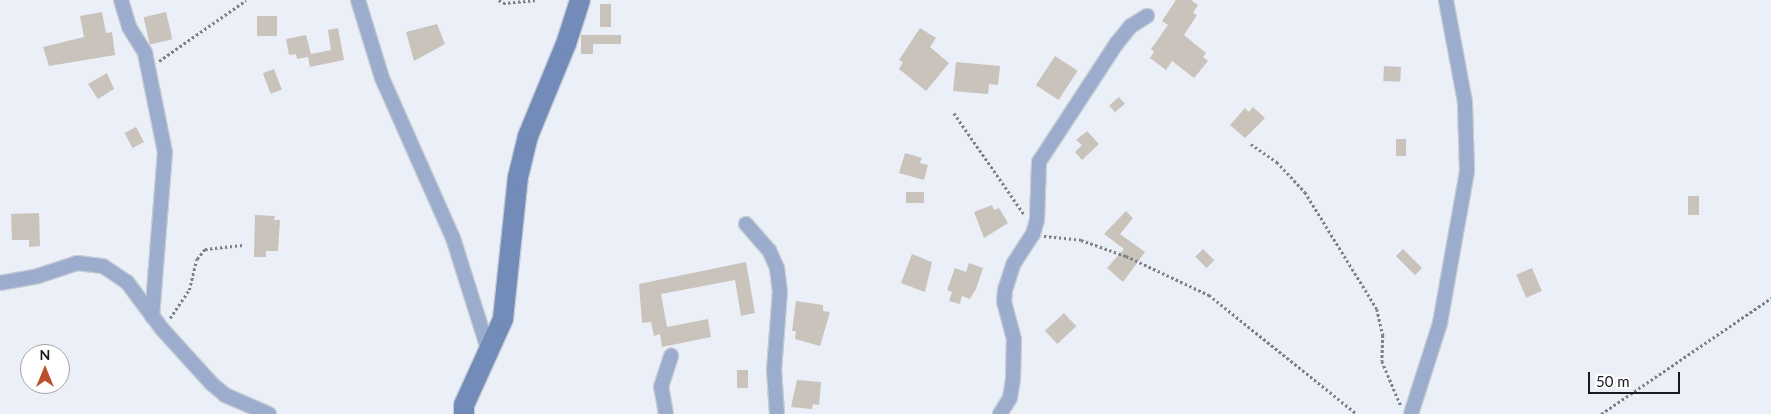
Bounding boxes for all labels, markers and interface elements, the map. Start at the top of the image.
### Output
north arrow [20,344,70,394]
text: N [40,346,50,363]
scale bar [1591,362,1684,394]
text: 50 m [1596,372,1630,390]

